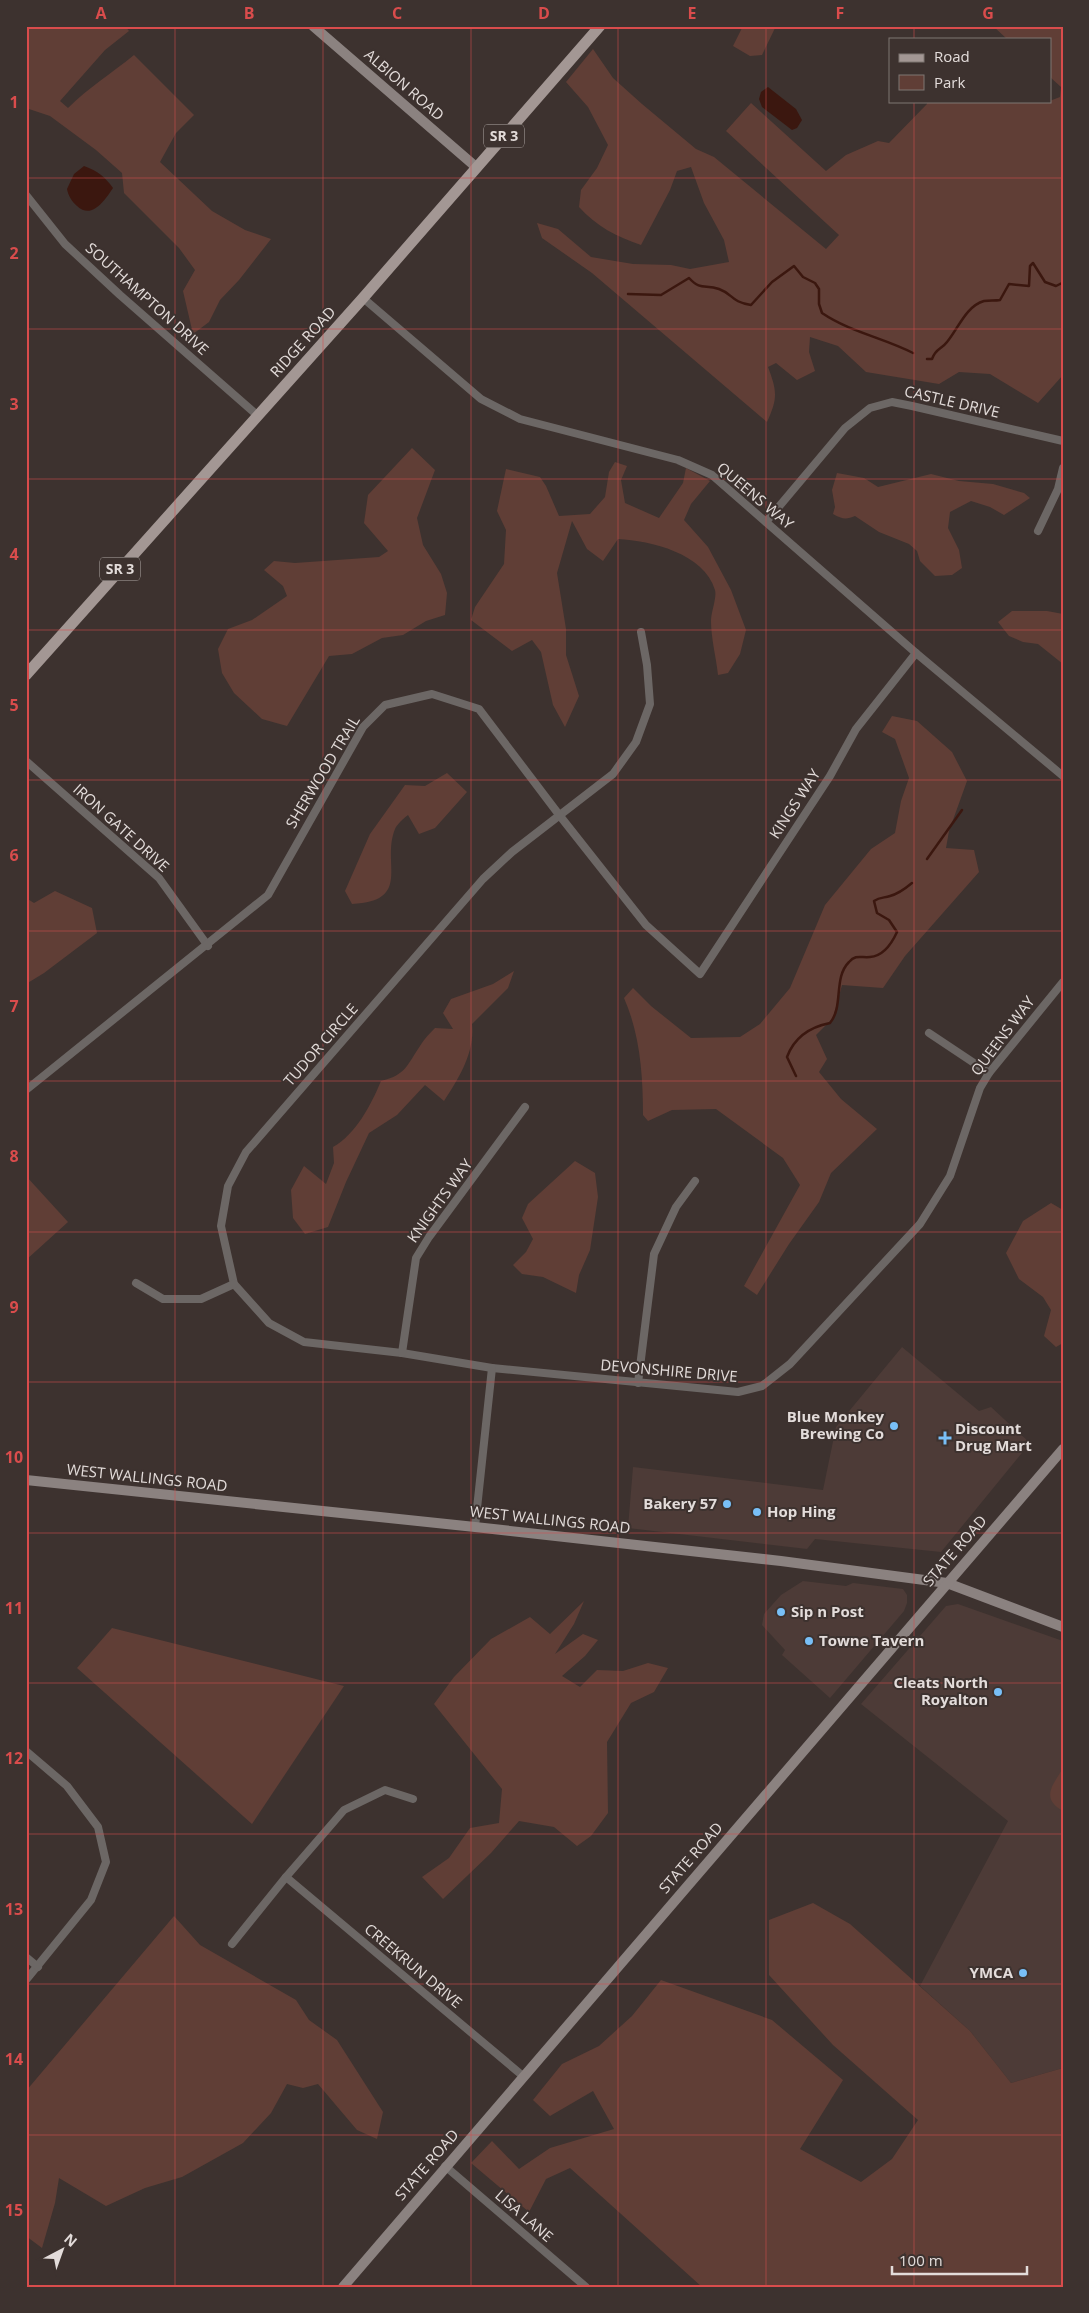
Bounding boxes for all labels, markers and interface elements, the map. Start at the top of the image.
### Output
text: A [95,2,107,24]
text: B [244,2,254,24]
text: C [392,2,402,24]
text: D [538,2,550,24]
text: E [688,2,697,24]
text: F [836,2,844,24]
text: G [982,2,994,24]
legend [889,38,1052,102]
street label: ALBION ROAD [361,44,449,124]
text: Road [934,46,970,66]
text: Park [934,72,965,92]
text: 1 [9,91,19,113]
road number: SR 3 [484,124,524,148]
street label: SOUTHAMPTON DRIVE [82,238,213,359]
text: 2 [9,242,19,264]
street label: RIDGE ROAD [265,302,339,381]
street label: CASTLE DRIVE [903,380,1002,422]
text: 3 [9,393,19,415]
street label: QUEENS WAY [713,457,799,534]
text: 4 [9,543,19,565]
road number: SR 3 [100,558,140,580]
text: 5 [9,694,19,716]
street label: SHERWOOD TRAIL [281,711,364,831]
street label: KINGS WAY [764,764,825,842]
street label: IRON GATE DRIVE [69,779,174,876]
text: 6 [9,844,19,866]
street label: QUEENS WAY [966,991,1039,1079]
text: 7 [9,995,19,1017]
street label: TUDOR CIRCLE [279,999,362,1090]
text: 8 [9,1145,19,1167]
street label: KNIGHTS WAY [402,1154,477,1246]
text: 9 [9,1296,19,1318]
street label: DEVONSHIRE DRIVE [600,1354,739,1386]
place label: Blue Monkey Brewing Co [787,1406,884,1443]
place label: Discount Drug Mart [955,1418,1032,1455]
marker: Blue Monkey Brewing Co [888,1420,900,1432]
marker: Discount Drug Mart [939,1432,951,1444]
text: 10 [5,1446,23,1468]
street label: WEST WALLINGS ROAD [66,1459,228,1495]
place label: Bakery 57 [643,1493,717,1513]
marker: Bakery 57 [721,1498,733,1510]
street label: WEST WALLINGS ROAD [469,1501,631,1537]
place label: Hop Hing [767,1501,836,1521]
marker: Hop Hing [751,1506,763,1518]
street label: STATE ROAD [918,1511,991,1590]
text: 11 [5,1597,23,1619]
place label: Sip n Post [791,1601,864,1621]
marker: Sip n Post [775,1606,787,1618]
place label: Towne Tavern [819,1630,924,1650]
marker: Towne Tavern [803,1635,815,1647]
place label: Cleats North Royalton [893,1672,988,1709]
marker: Cleats North Royalton [992,1686,1004,1698]
text: 12 [5,1747,23,1769]
street label: STATE ROAD [654,1818,727,1897]
text: 13 [5,1898,23,1920]
street label: CREEKRUN DRIVE [361,1919,467,2012]
place label: YMCA [970,1962,1014,1982]
marker: YMCA [1017,1967,1029,1979]
text: 14 [5,2048,23,2070]
street label: STATE ROAD [390,2125,463,2204]
street label: LISA LANE [491,2185,558,2246]
text: 15 [5,2199,23,2221]
north arrow [38,2226,88,2276]
text: N [60,2229,81,2251]
scale bar [892,2243,1026,2275]
text: 100 m [899,2250,943,2270]

